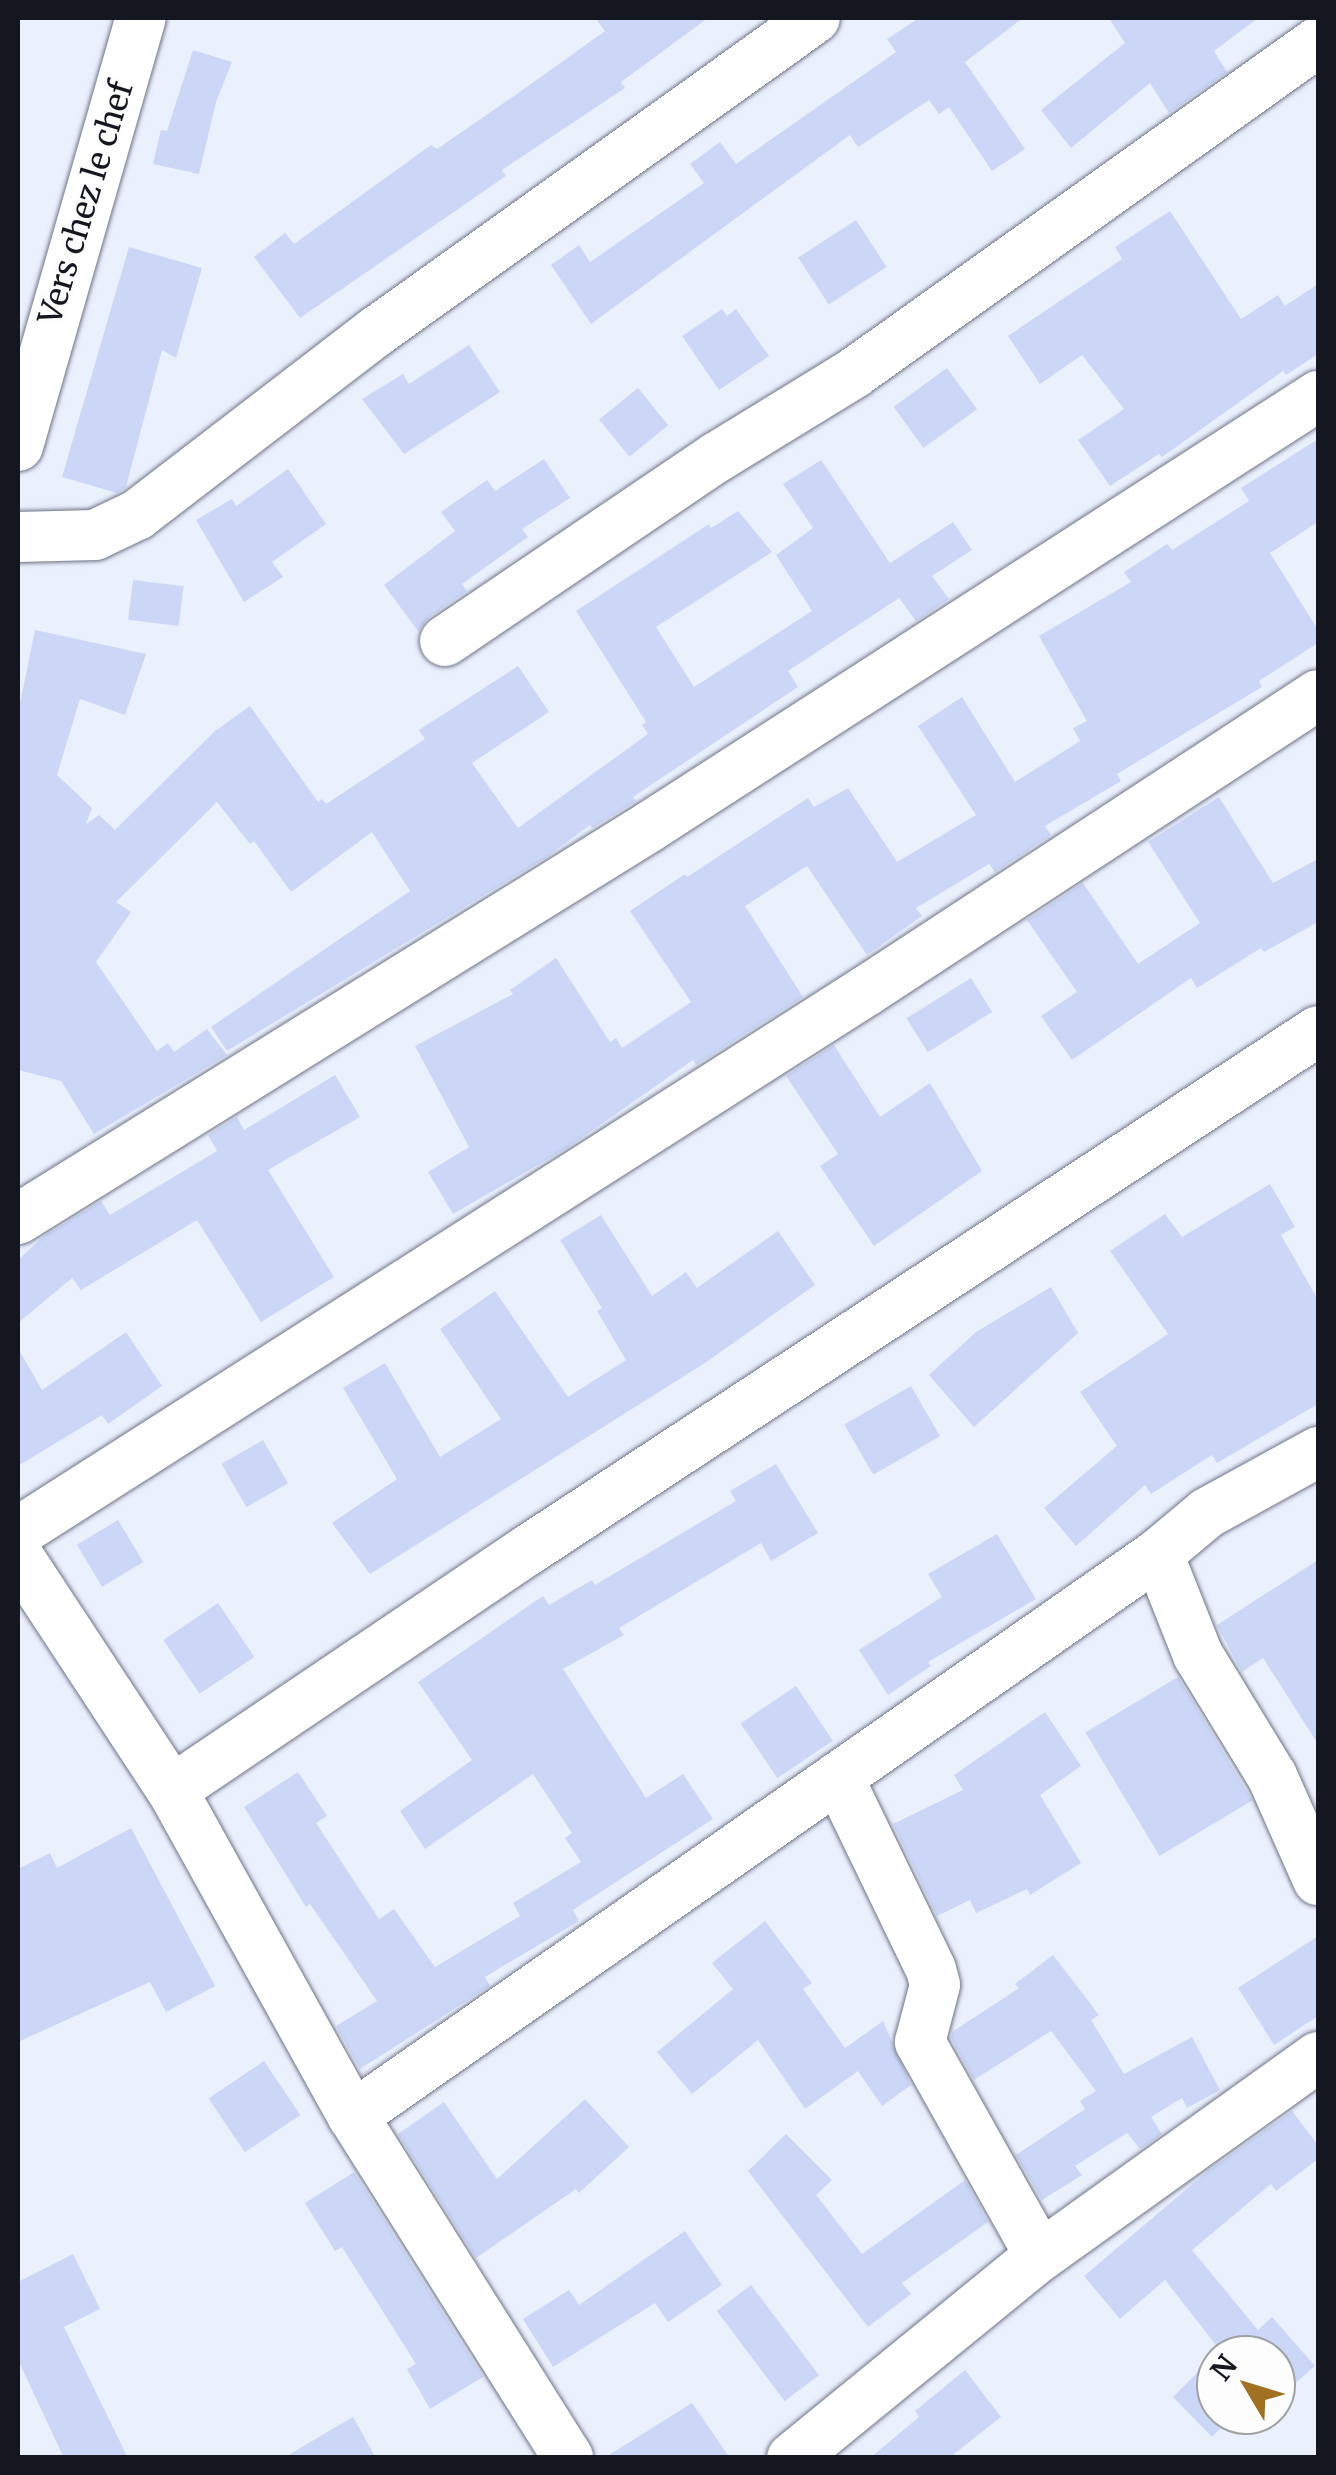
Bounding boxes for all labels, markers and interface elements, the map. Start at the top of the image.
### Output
street label: Vers chez le chef [31,77,141,329]
north arrow [1196,2335,1296,2435]
text: N [1203,2348,1245,2388]

